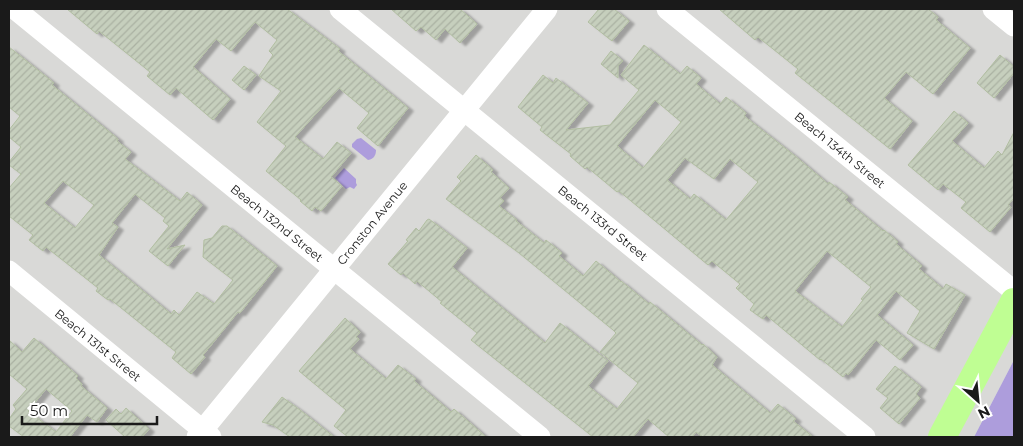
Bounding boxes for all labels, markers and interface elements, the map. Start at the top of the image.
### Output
street label: Beach 134th Street [792,109,889,191]
street label: Cronston Avenue [334,178,410,268]
street label: Beach 132nd Street [228,181,326,265]
street label: Beach 133rd Street [555,182,651,264]
street label: Beach 131st Street [52,306,144,384]
north arrow [953,376,1003,426]
scale bar [22,394,158,426]
text: 50 m [30,401,68,420]
text: N [975,402,993,423]

